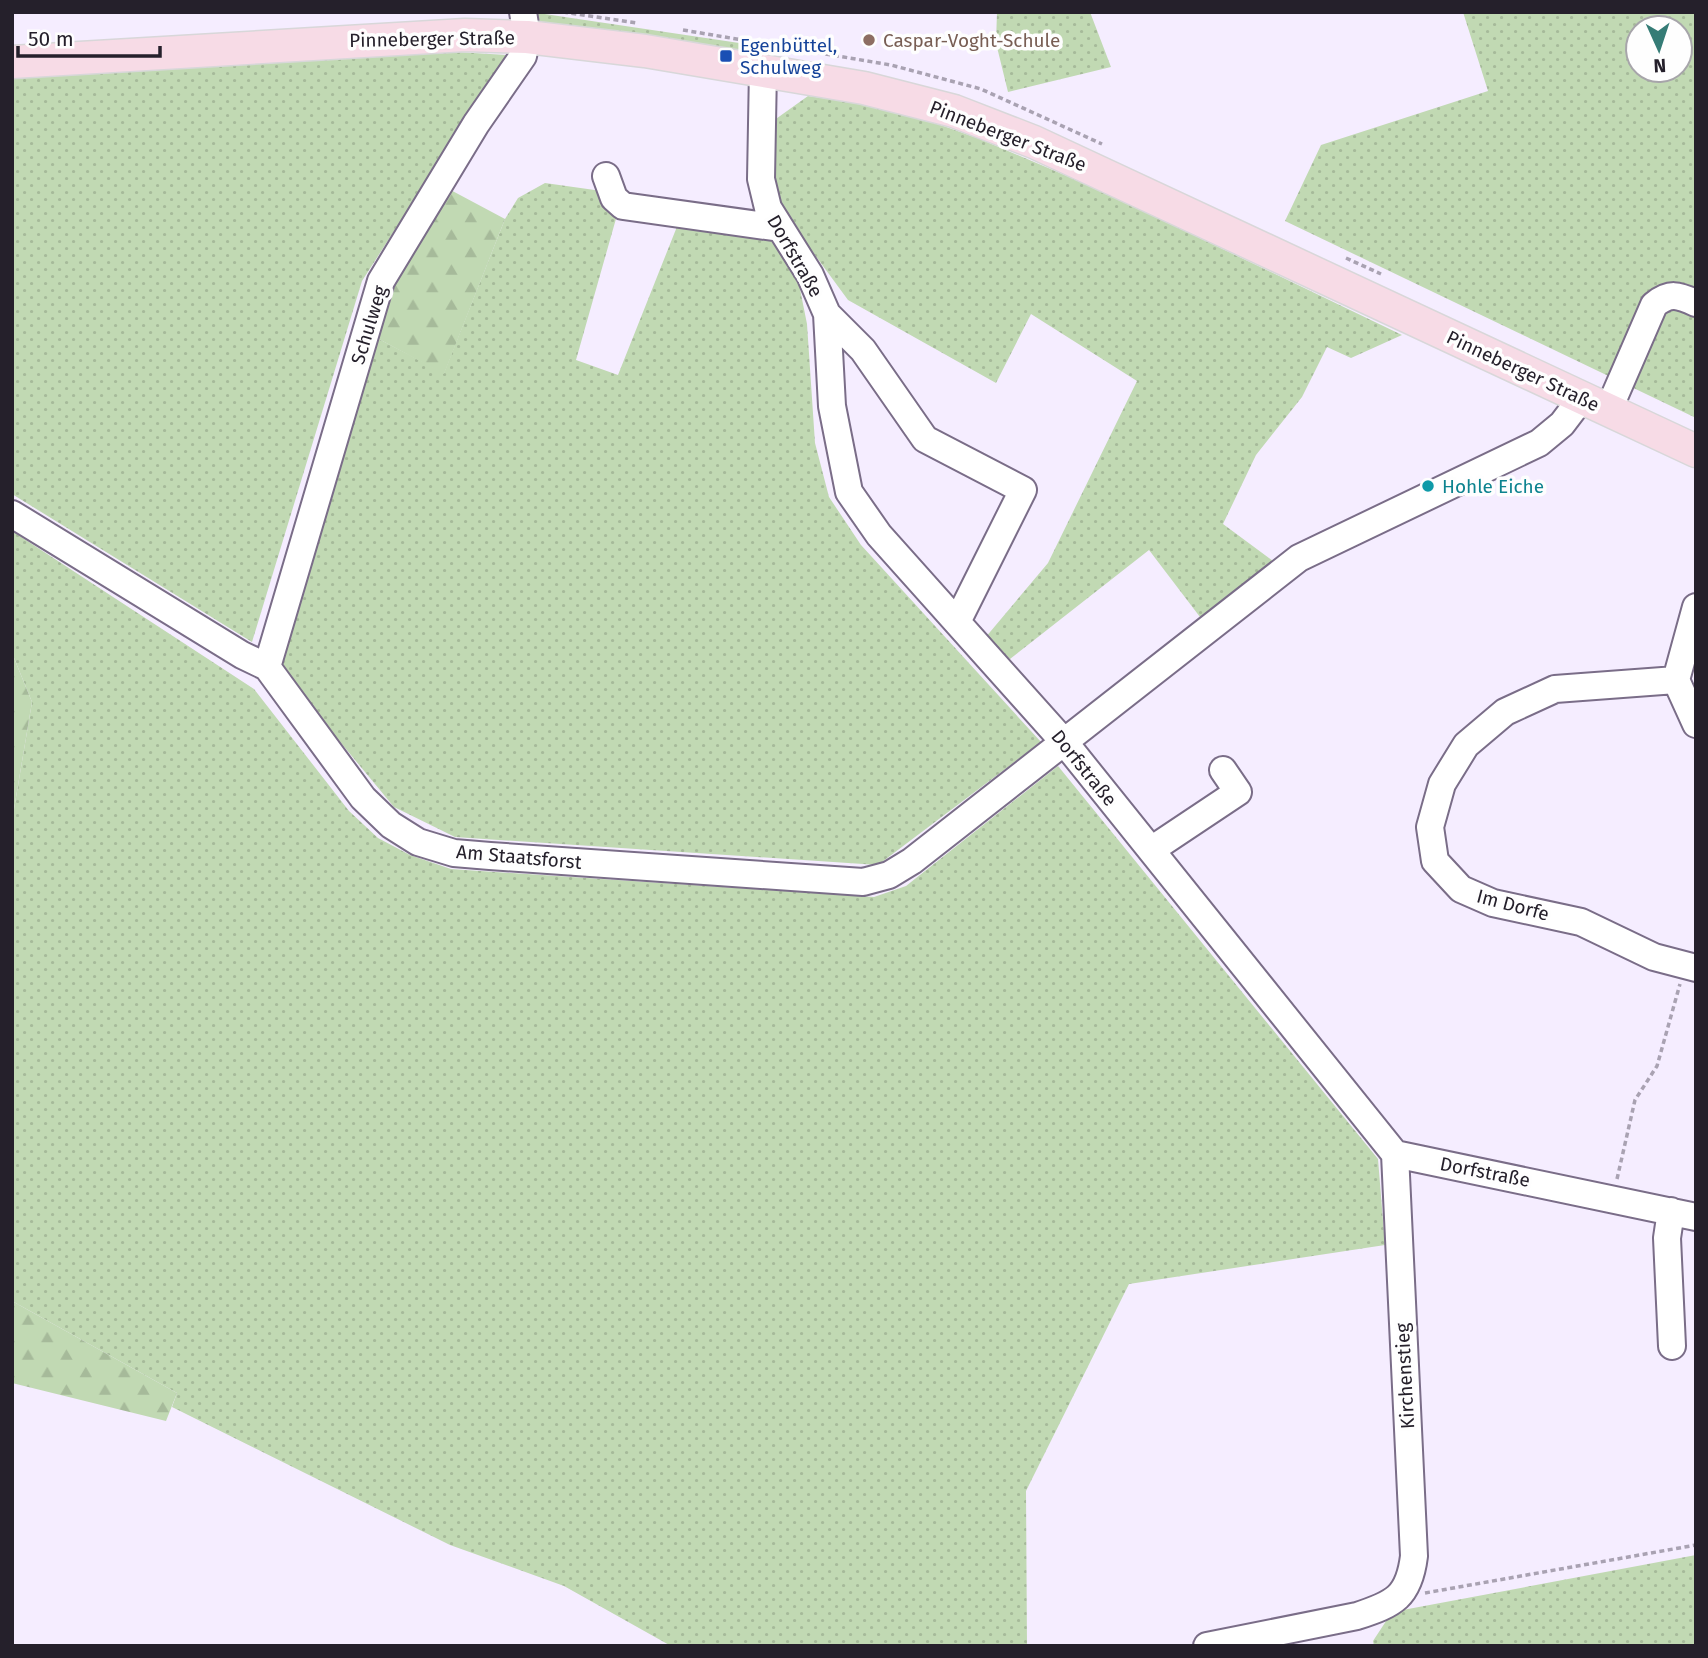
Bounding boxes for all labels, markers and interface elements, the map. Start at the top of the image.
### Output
scale bar [18,14,159,58]
north arrow [1624,14,1694,84]
text: 50 m [28,26,74,52]
street label: Pinneberger Straße [349,26,515,52]
place label: Caspar-Voght-Schule [883,29,1060,52]
marker: Caspar-Voght-Schule [861,32,877,48]
place label: Egenbüttel, Schulweg [740,34,837,79]
marker: Egenbüttel, Schulweg [718,48,734,64]
text: N [1653,54,1667,77]
street label: Pinneberger Straße [926,96,1090,176]
street label: Dorfstraße [762,211,828,301]
street label: Schulweg [346,283,392,367]
street label: Pinneberger Straße [1443,326,1603,416]
place label: Hohle Eiche [1442,475,1544,498]
marker: Hohle Eiche [1420,478,1436,494]
street label: Dorfstraße [1046,725,1122,811]
street label: Am Staatsforst [455,840,583,874]
street label: Im Dorfe [1474,884,1552,926]
street label: Dorfstraße [1438,1152,1532,1192]
street label: Kirchenstieg [1391,1322,1419,1430]

